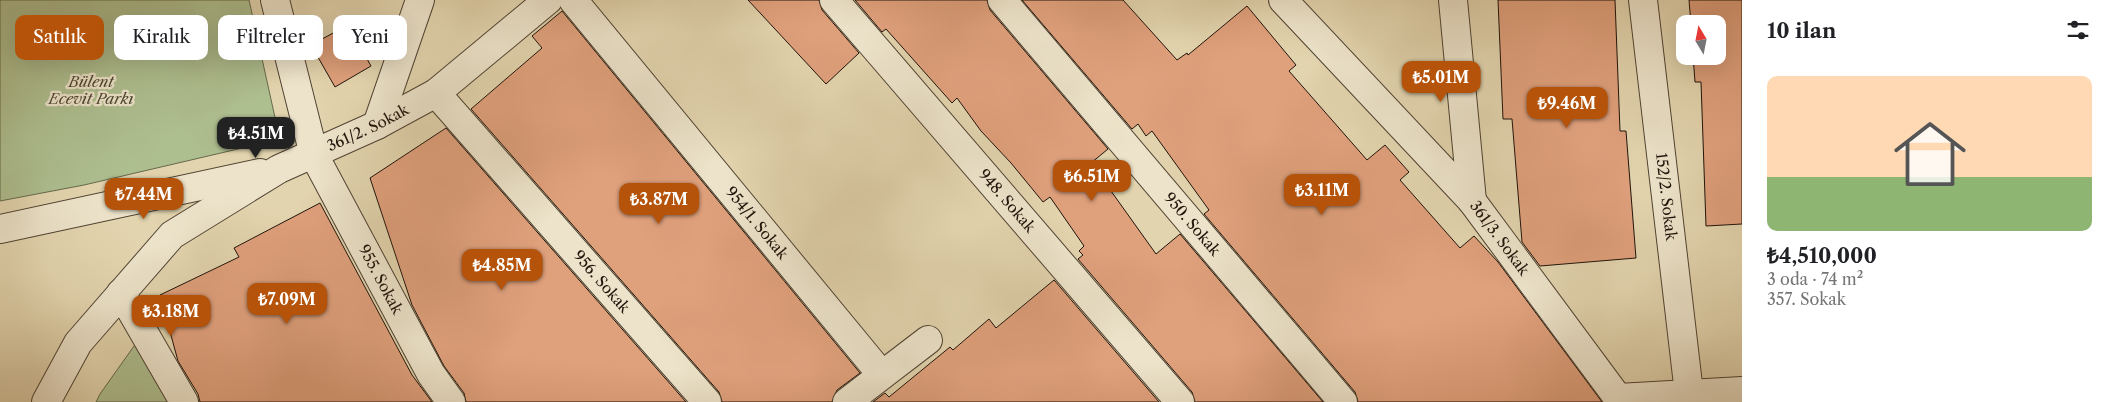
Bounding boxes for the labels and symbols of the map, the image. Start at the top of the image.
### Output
north arrow [1676,15,1726,65]
pin: ₺5.01M [1400,61,1482,103]
park label: Bülent Ecevit Parkı [48,72,133,108]
pin: ₺9.46M [1526,86,1608,129]
street label: 361/2. Sokak [324,99,413,155]
pin: ₺4.51M [215,116,297,159]
street label: 152/2. Sokak [1652,152,1681,243]
pin: ₺6.51M [1051,160,1133,202]
street label: 948. Sokak [975,165,1041,237]
pin: ₺3.11M [1281,174,1363,216]
pin: ₺7.44M [103,178,185,220]
pin: ₺3.87M [618,182,700,225]
street label: 954/1. Sokak [722,183,793,264]
street label: 950. Sokak [1160,188,1226,261]
street label: 361/3. Sokak [1466,197,1535,280]
street label: 955. Sokak [355,241,408,319]
street label: 956. Sokak [569,246,635,318]
pin: ₺4.85M [461,248,543,291]
pin: ₺7.09M [246,282,328,325]
pin: ₺3.18M [130,294,212,337]

